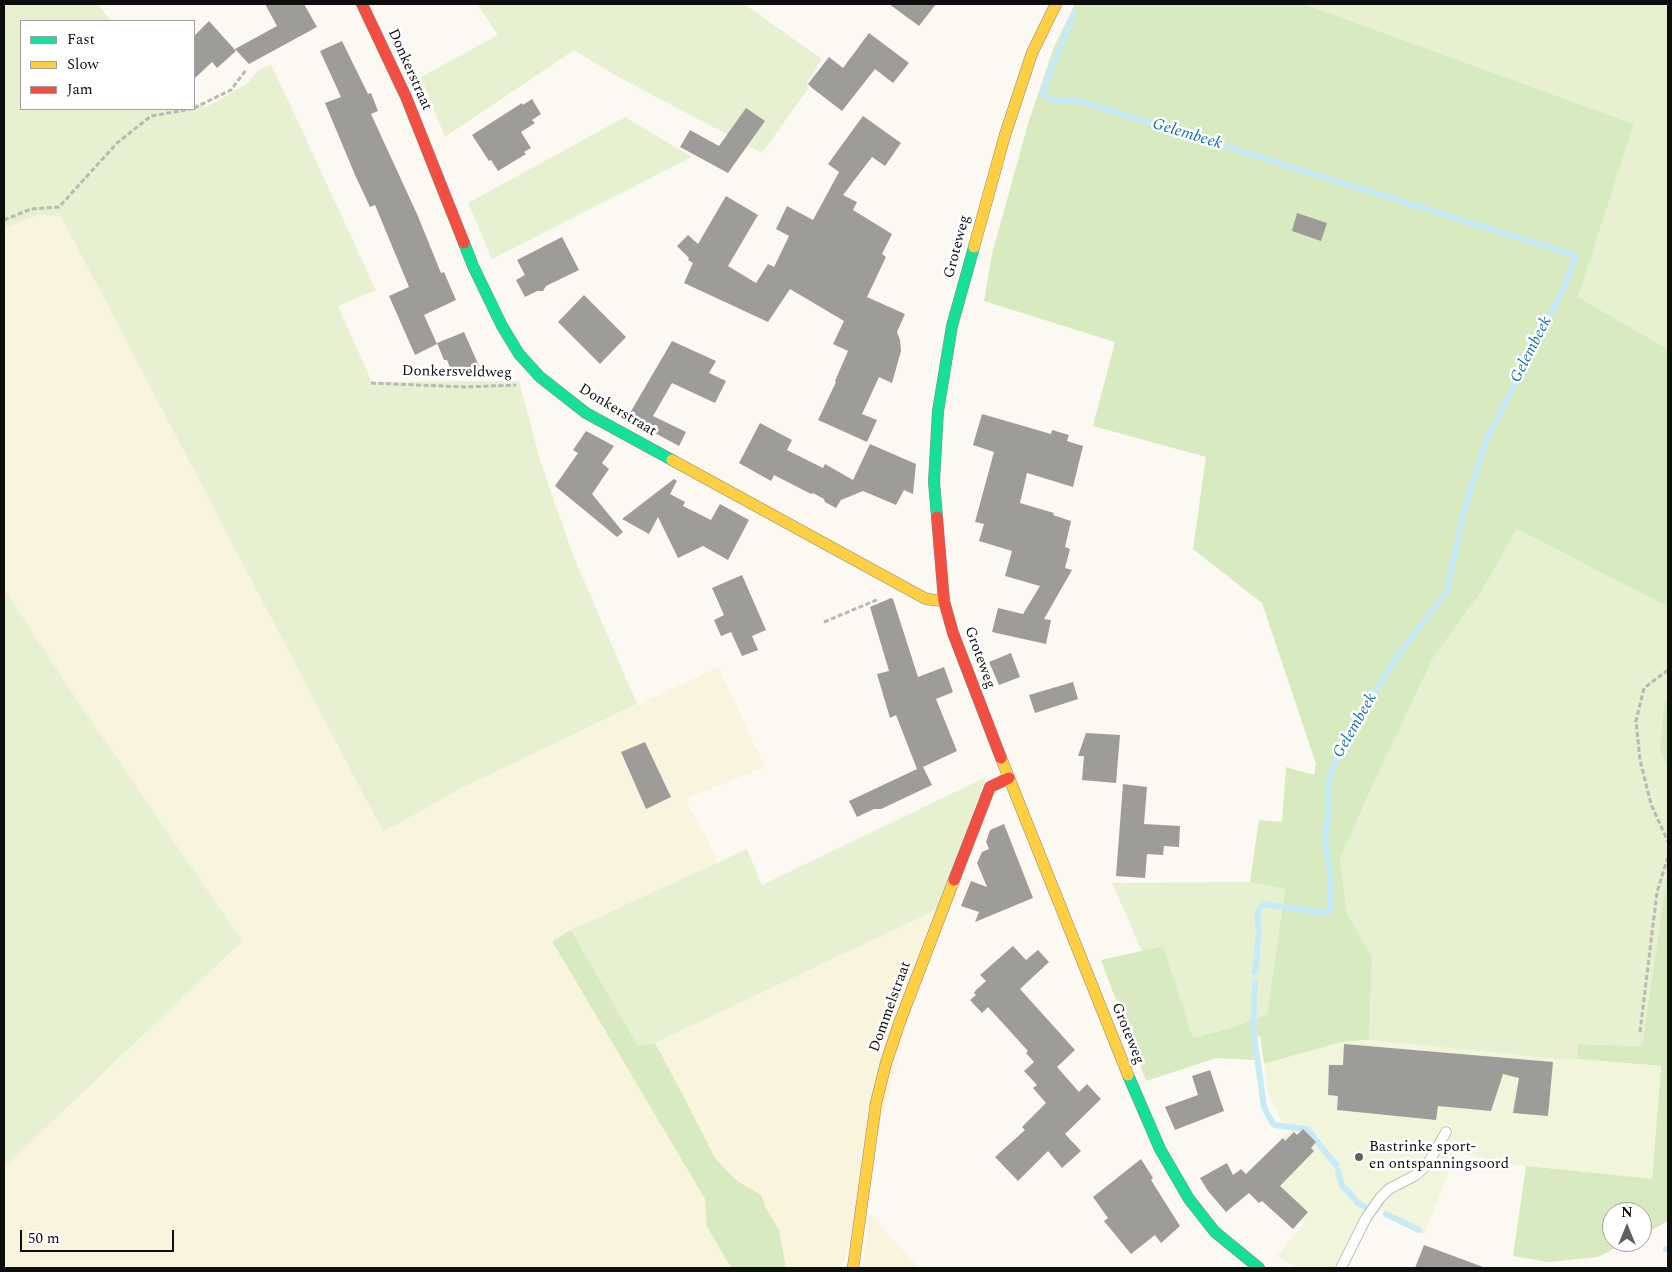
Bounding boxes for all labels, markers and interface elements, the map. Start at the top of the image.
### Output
legend [20,20,195,110]
street label: Donkerstraat [383,26,435,114]
text: Fast [67,28,95,51]
text: Slow [67,53,99,76]
text: Jam [67,78,93,101]
water label: Gelembeek [1150,115,1224,155]
street label: Groteweg [941,213,975,281]
water label: Gelembeek [1507,314,1557,386]
street label: Donkersveldweg [402,363,512,383]
street label: Donkerstraat [575,381,659,441]
street label: Groteweg [959,624,999,692]
water label: Gelembeek [1330,690,1382,762]
street label: Dommelstraat [866,959,916,1055]
street label: Groteweg [1107,1001,1147,1067]
place label: Bastrinke sport- en ontspanningsoord [1369,1139,1509,1174]
marker: Bastrinke sport- en ontspanningsoord [1353,1151,1365,1163]
north arrow [1602,1202,1652,1252]
text: N [1621,1202,1633,1223]
scale bar [22,1220,176,1252]
text: 50 m [28,1227,60,1250]

